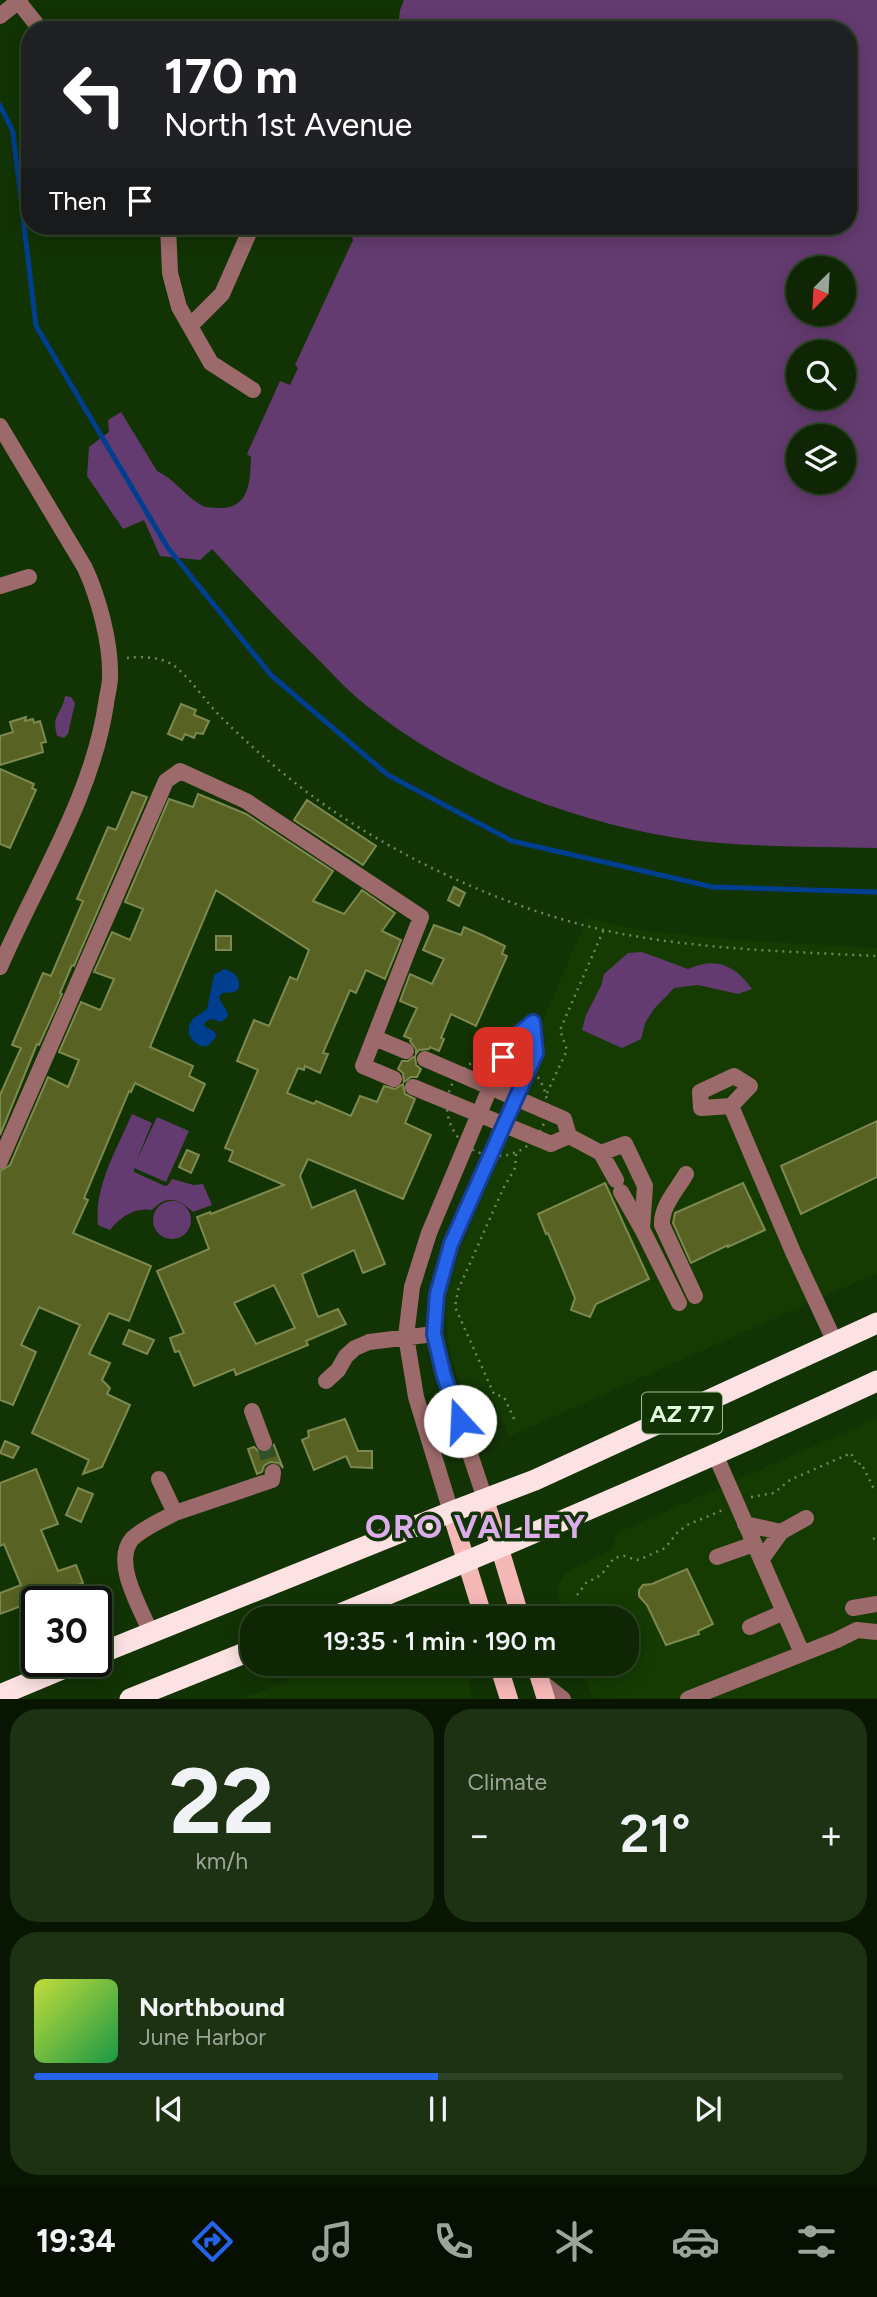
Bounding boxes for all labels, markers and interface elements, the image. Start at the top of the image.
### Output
text: 170 m [164,46,298,105]
icon: left [49,49,140,140]
text: North 1st Avenue [164,106,412,144]
icon: arrive [121,182,159,220]
text: Then [49,185,107,217]
north arrow [786,256,856,326]
map controls [786,256,856,494]
button: search [786,340,856,410]
button: layers [786,424,856,494]
pin [473,1027,533,1087]
icon: arrive [484,1038,522,1076]
position arrow [423,1384,497,1458]
road number: AZ 77 [642,1392,722,1434]
district label: ORO VALLEY [365,1507,587,1546]
speed limit sign: 30 [21,1586,112,1677]
text: 19:35 · 1 min · 190 m [323,1625,556,1657]
text: 22 [169,1747,274,1856]
text: Climate [468,1768,547,1796]
text: 21° [620,1803,691,1865]
text: − [468,1812,491,1858]
text: + [819,1812,843,1858]
text: km/h [195,1847,248,1875]
text: Northbound [139,1991,285,2023]
text: June Harbor [139,2023,266,2051]
icon: previous [150,2090,188,2128]
icon: pause [419,2090,457,2128]
icon: next [689,2090,727,2128]
icon: directions [188,2217,237,2266]
icon: music [308,2217,357,2266]
icon: phone [429,2217,478,2266]
icon: climate [550,2217,599,2266]
icon: car [671,2217,720,2266]
icon: filters [792,2217,841,2266]
text: 19:34 [36,2222,116,2260]

